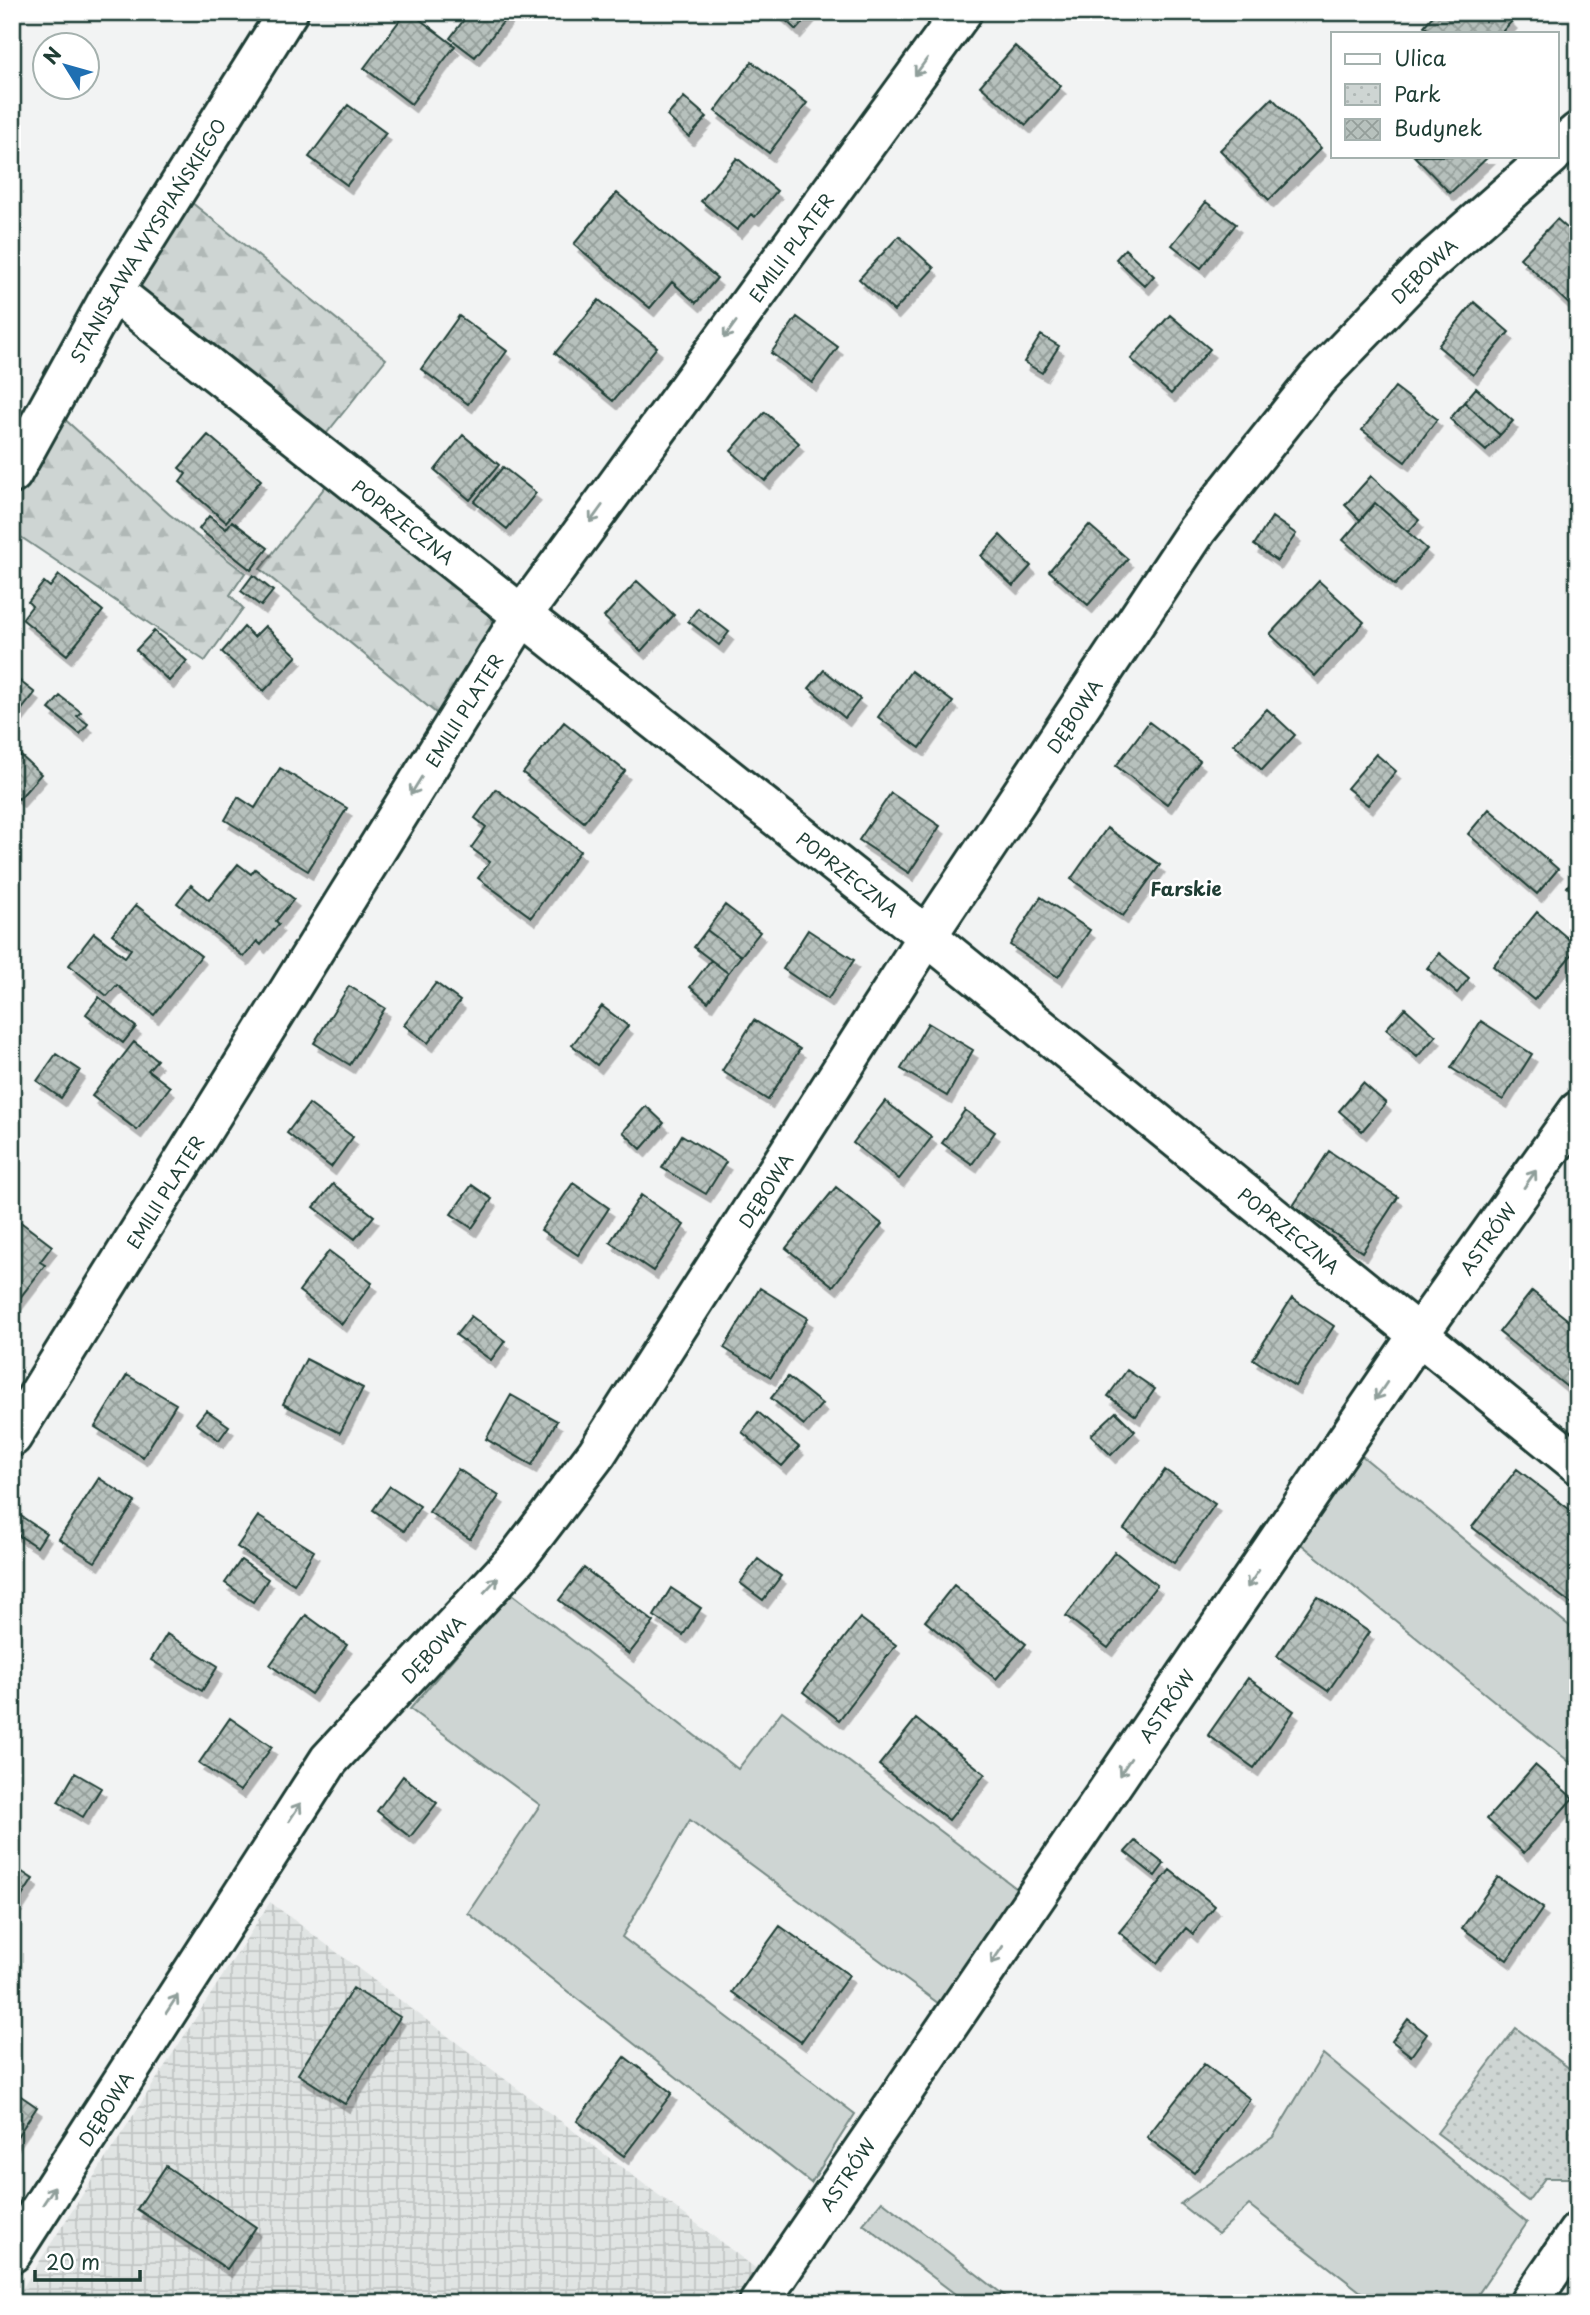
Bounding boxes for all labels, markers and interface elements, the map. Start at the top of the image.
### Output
north arrow [32,32,102,102]
legend [1331,32,1558,158]
text: N [36,41,67,70]
text: Ulica [1394,41,1447,73]
one-way arrow [914,57,928,76]
text: Park [1394,77,1441,109]
text: Budynek [1394,111,1483,143]
street label: STANISŁAWA WYSPIAŃSKIEGO [63,113,232,367]
street label: EMILII PLATER [742,187,840,307]
street label: DĘBOWA [1384,231,1463,309]
one-way arrow [722,320,737,339]
street label: POPRZECZNA [347,472,461,570]
one-way arrow [588,504,603,523]
street label: EMILII PLATER [418,648,509,772]
street label: DĘBOWA [1039,673,1108,758]
one-way arrow [409,775,423,795]
street label: POPRZECZNA [791,825,905,923]
district label: Farskie [1150,874,1222,902]
street label: EMILII PLATER [119,1129,210,1254]
street label: DĘBOWA [731,1147,799,1233]
one-way arrow [1523,1170,1537,1189]
street label: POPRZECZNA [1233,1180,1346,1279]
street label: ASTRÓW [1452,1196,1523,1280]
one-way arrow [1374,1381,1388,1400]
one-way arrow [1246,1569,1260,1588]
one-way arrow [483,1577,500,1594]
street label: DĘBOWA [394,1609,471,1689]
street label: ASTRÓW [1132,1663,1201,1747]
one-way arrow [1118,1757,1132,1776]
one-way arrow [288,1803,302,1823]
one-way arrow [990,1945,1004,1964]
one-way arrow [164,1995,179,2014]
street label: DĘBOWA [71,2066,139,2151]
street label: ASTRÓW [812,2132,882,2216]
one-way arrow [42,2186,56,2206]
scale bar [35,2238,140,2282]
text: 20 m [46,2245,100,2277]

